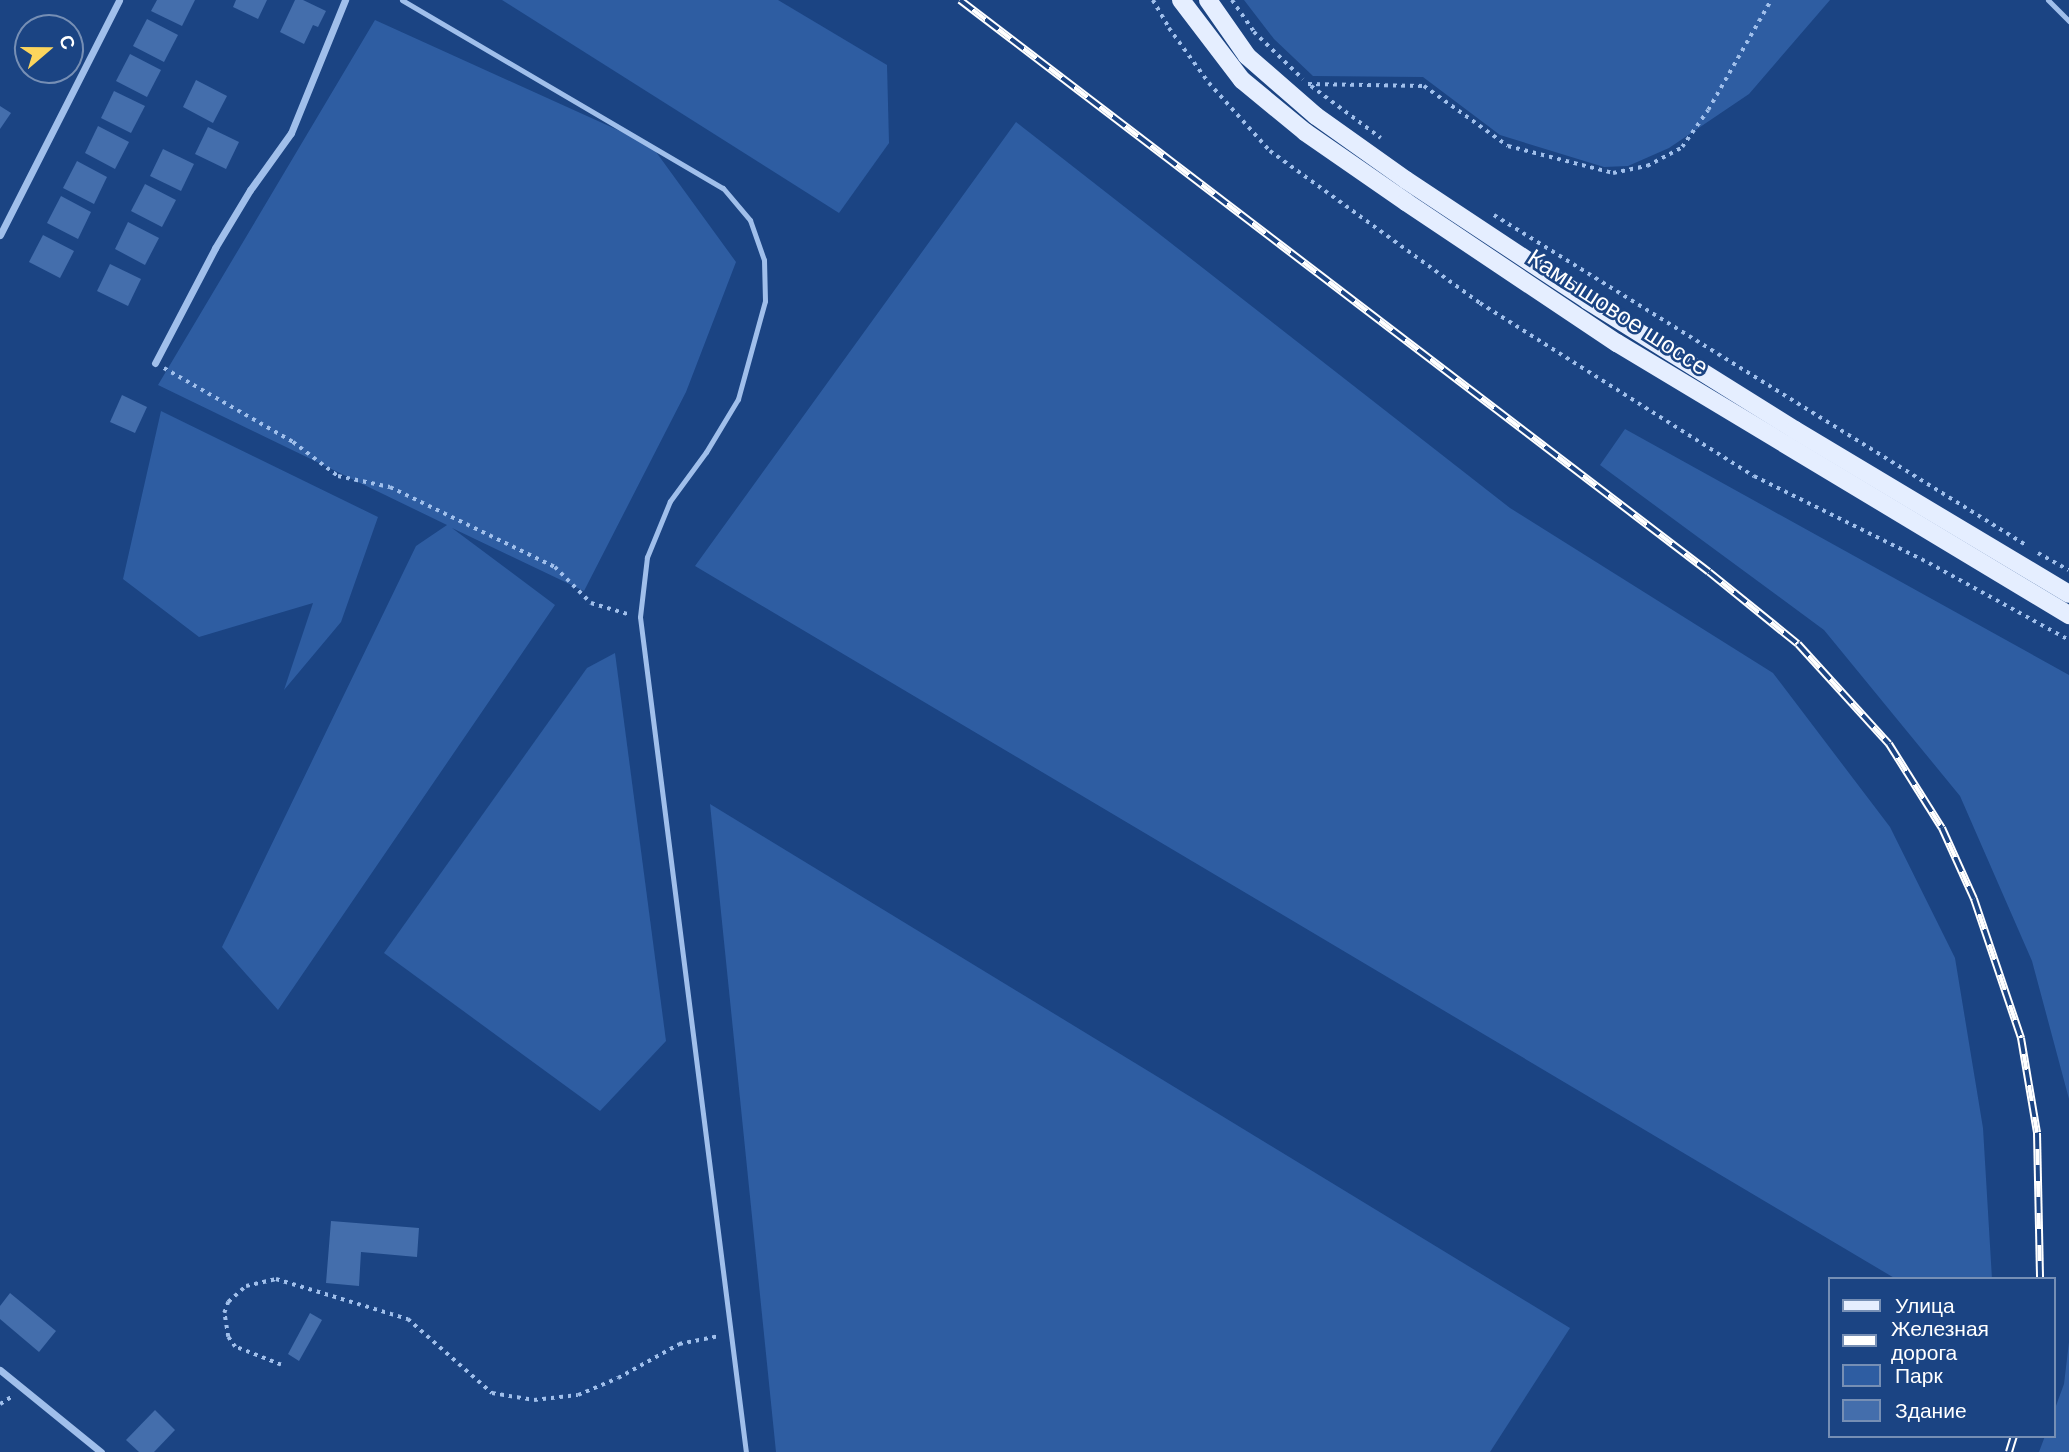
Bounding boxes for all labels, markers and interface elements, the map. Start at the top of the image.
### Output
north arrow [14,14,84,84]
text: С [55,32,80,52]
street label: Камышовое шоссе [1522,243,1714,381]
legend [1828,1277,2055,1438]
text: Улица [1895,1294,1955,1317]
text: Железная дорога [1891,1317,1989,1364]
text: Парк [1895,1364,1943,1387]
text: Здание [1895,1399,1967,1422]

